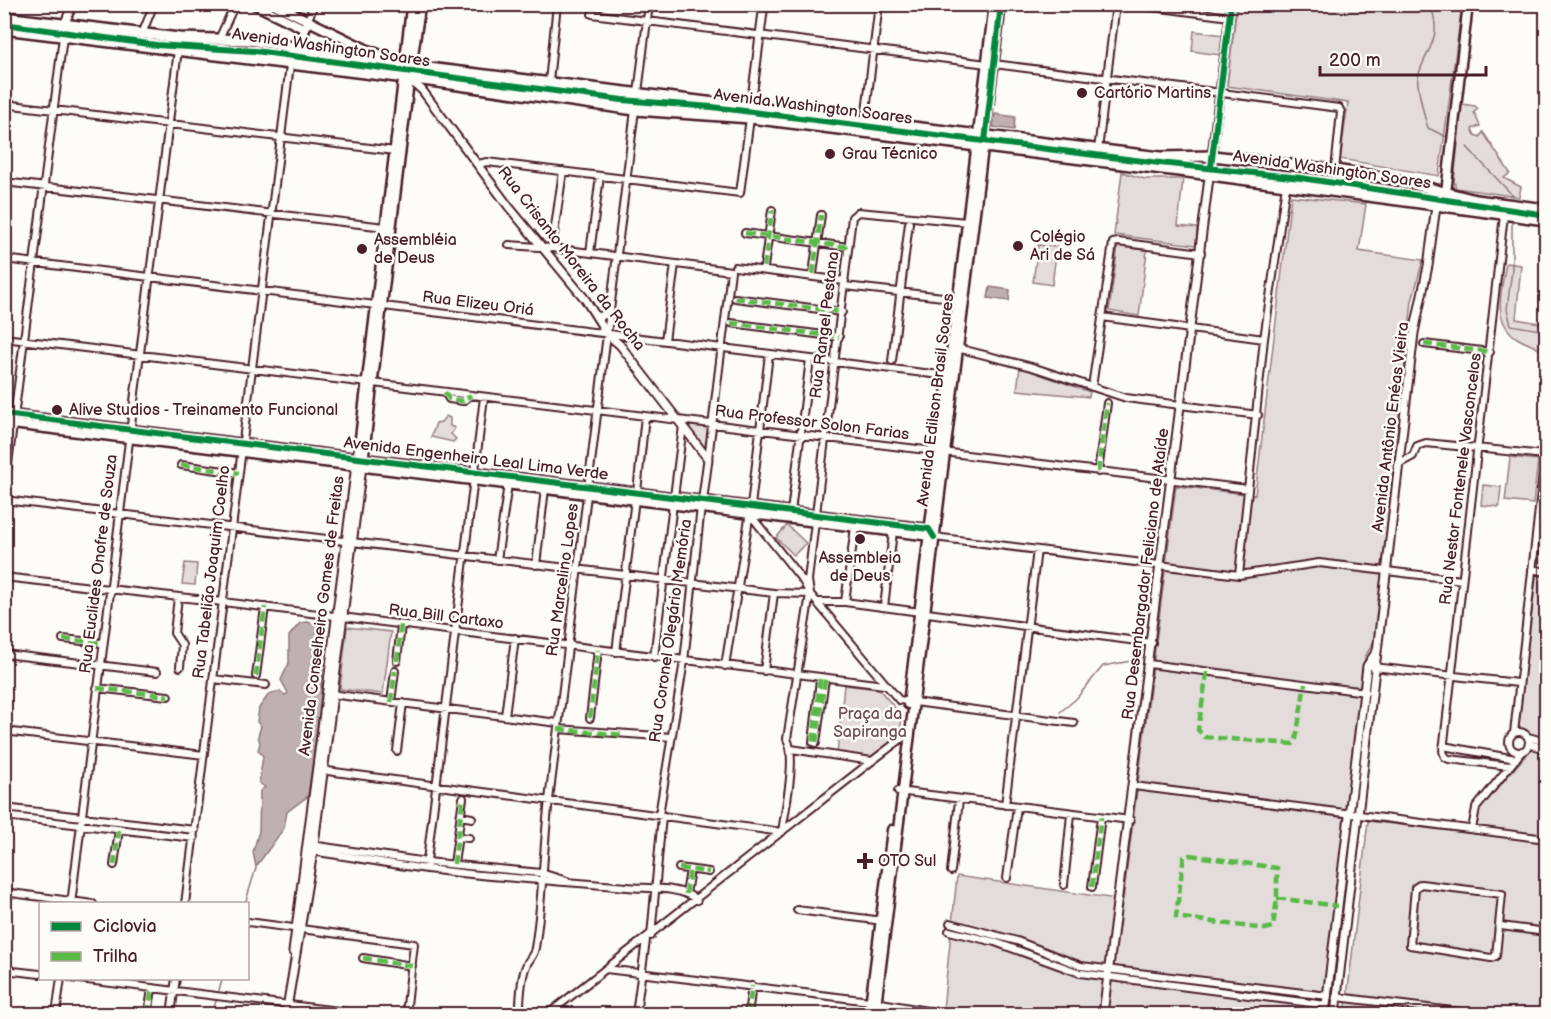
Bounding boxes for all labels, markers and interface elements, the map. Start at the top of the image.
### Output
street label: Avenida Washington Soares [231,25,431,71]
scale bar [1320,39,1486,77]
text: 200 m [1329,50,1381,71]
place label: Cartório Martins [1094,84,1211,103]
street label: Avenida Washington Soares [713,85,913,129]
marker: Cartório Martins [1075,86,1089,100]
place label: Grau Técnico [842,145,938,164]
marker: Grau Técnico [823,147,837,161]
street label: Avenida Washington Soares [1232,147,1432,193]
street label: Rua Crisanto Moreira da Rocha [493,163,649,355]
place label: Colégio Ari de Sá [1030,228,1095,265]
place label: Assembléia de Deus [374,231,457,268]
marker: Colégio Ari de Sá [1011,239,1025,253]
marker: Assembléia de Deus [355,242,369,256]
street label: Rua Rangel Pestana [807,250,843,400]
street label: Rua Elizeu Oriá [421,288,535,320]
street label: Avenida Edilson Brasil Soares [914,292,959,508]
street label: Avenida Antônio Enéas Vieira [1369,321,1413,533]
street label: Rua Nestor Fontenele Vasconcelos [1436,352,1486,606]
place label: Alive Studios - Treinamento Funcional [69,401,338,420]
street label: Rua Professor Solon Farias [714,402,910,444]
marker: Alive Studios - Treinamento Funcional [50,403,64,417]
street label: Rua Desembargador Feliciano de Ataíde [1119,427,1173,721]
street label: Avenida Engenheiro Leal Lima Verde [343,433,610,485]
street label: Rua Euclides Onofre de Souza [76,453,122,675]
street label: Rua Tabelião Joaquim Coelho [189,464,235,680]
street label: Avenida Conselheiro Gomes de Freitas [295,475,349,757]
street label: Rua Marcelino Lopes [543,502,583,658]
street label: Rua Coronel Olegário Memória [646,518,696,744]
marker: Assembleia de Deus [853,532,867,546]
place label: Assembleia de Deus [819,549,901,586]
street label: Rua Bill Cartaxo [387,601,505,633]
park label: Praça da Sapiranga [833,705,907,742]
marker: OTO Sul [856,852,874,870]
place label: OTO Sul [878,852,936,871]
legend [39,902,249,980]
text: Ciclovia [93,916,157,937]
text: Trilha [93,946,138,967]

